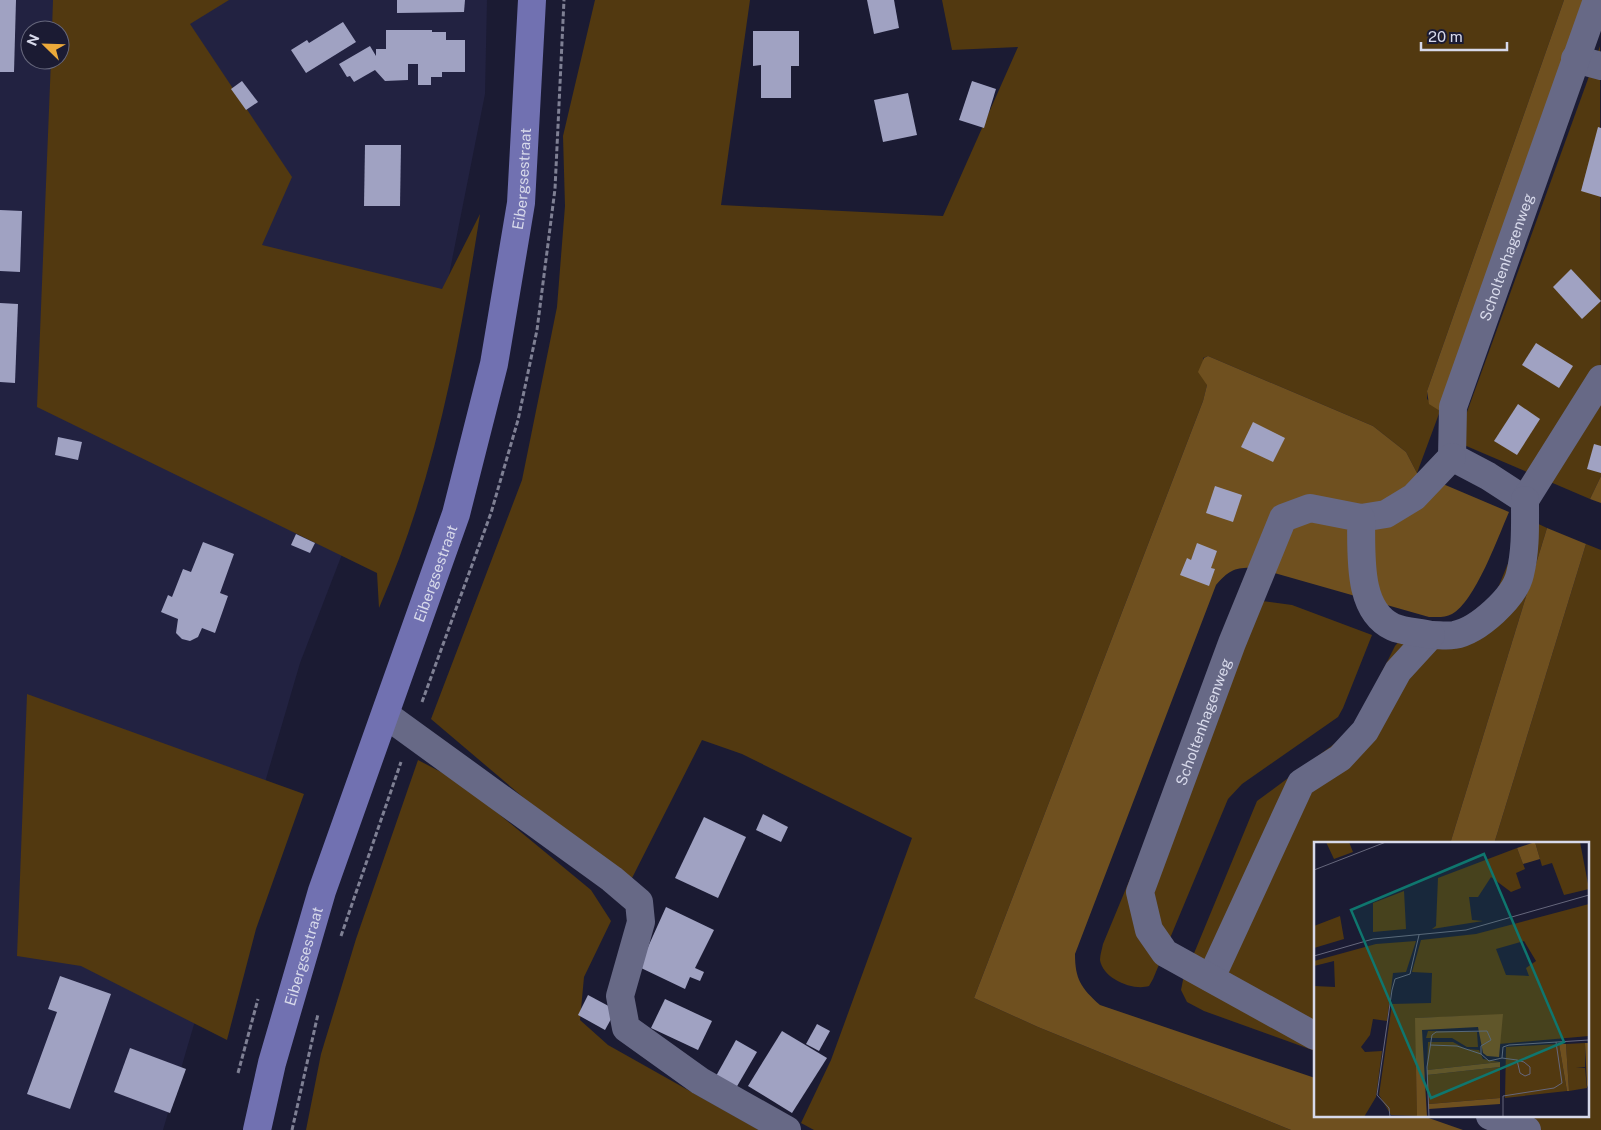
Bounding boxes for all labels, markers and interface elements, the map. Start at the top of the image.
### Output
north arrow [20,20,70,70]
scale bar [1421,20,1507,52]
text: 20 m [1428,28,1463,45]
text: N [24,32,43,48]
street label: Eibergsestraat [508,127,534,231]
street label: Scholtenhagenweg [1476,191,1537,323]
street label: Eibergsestraat [410,522,460,624]
street label: Scholtenhagenweg [1172,656,1234,788]
inset map [1314,842,1588,1118]
street label: Eibergsestraat [281,905,326,1007]

